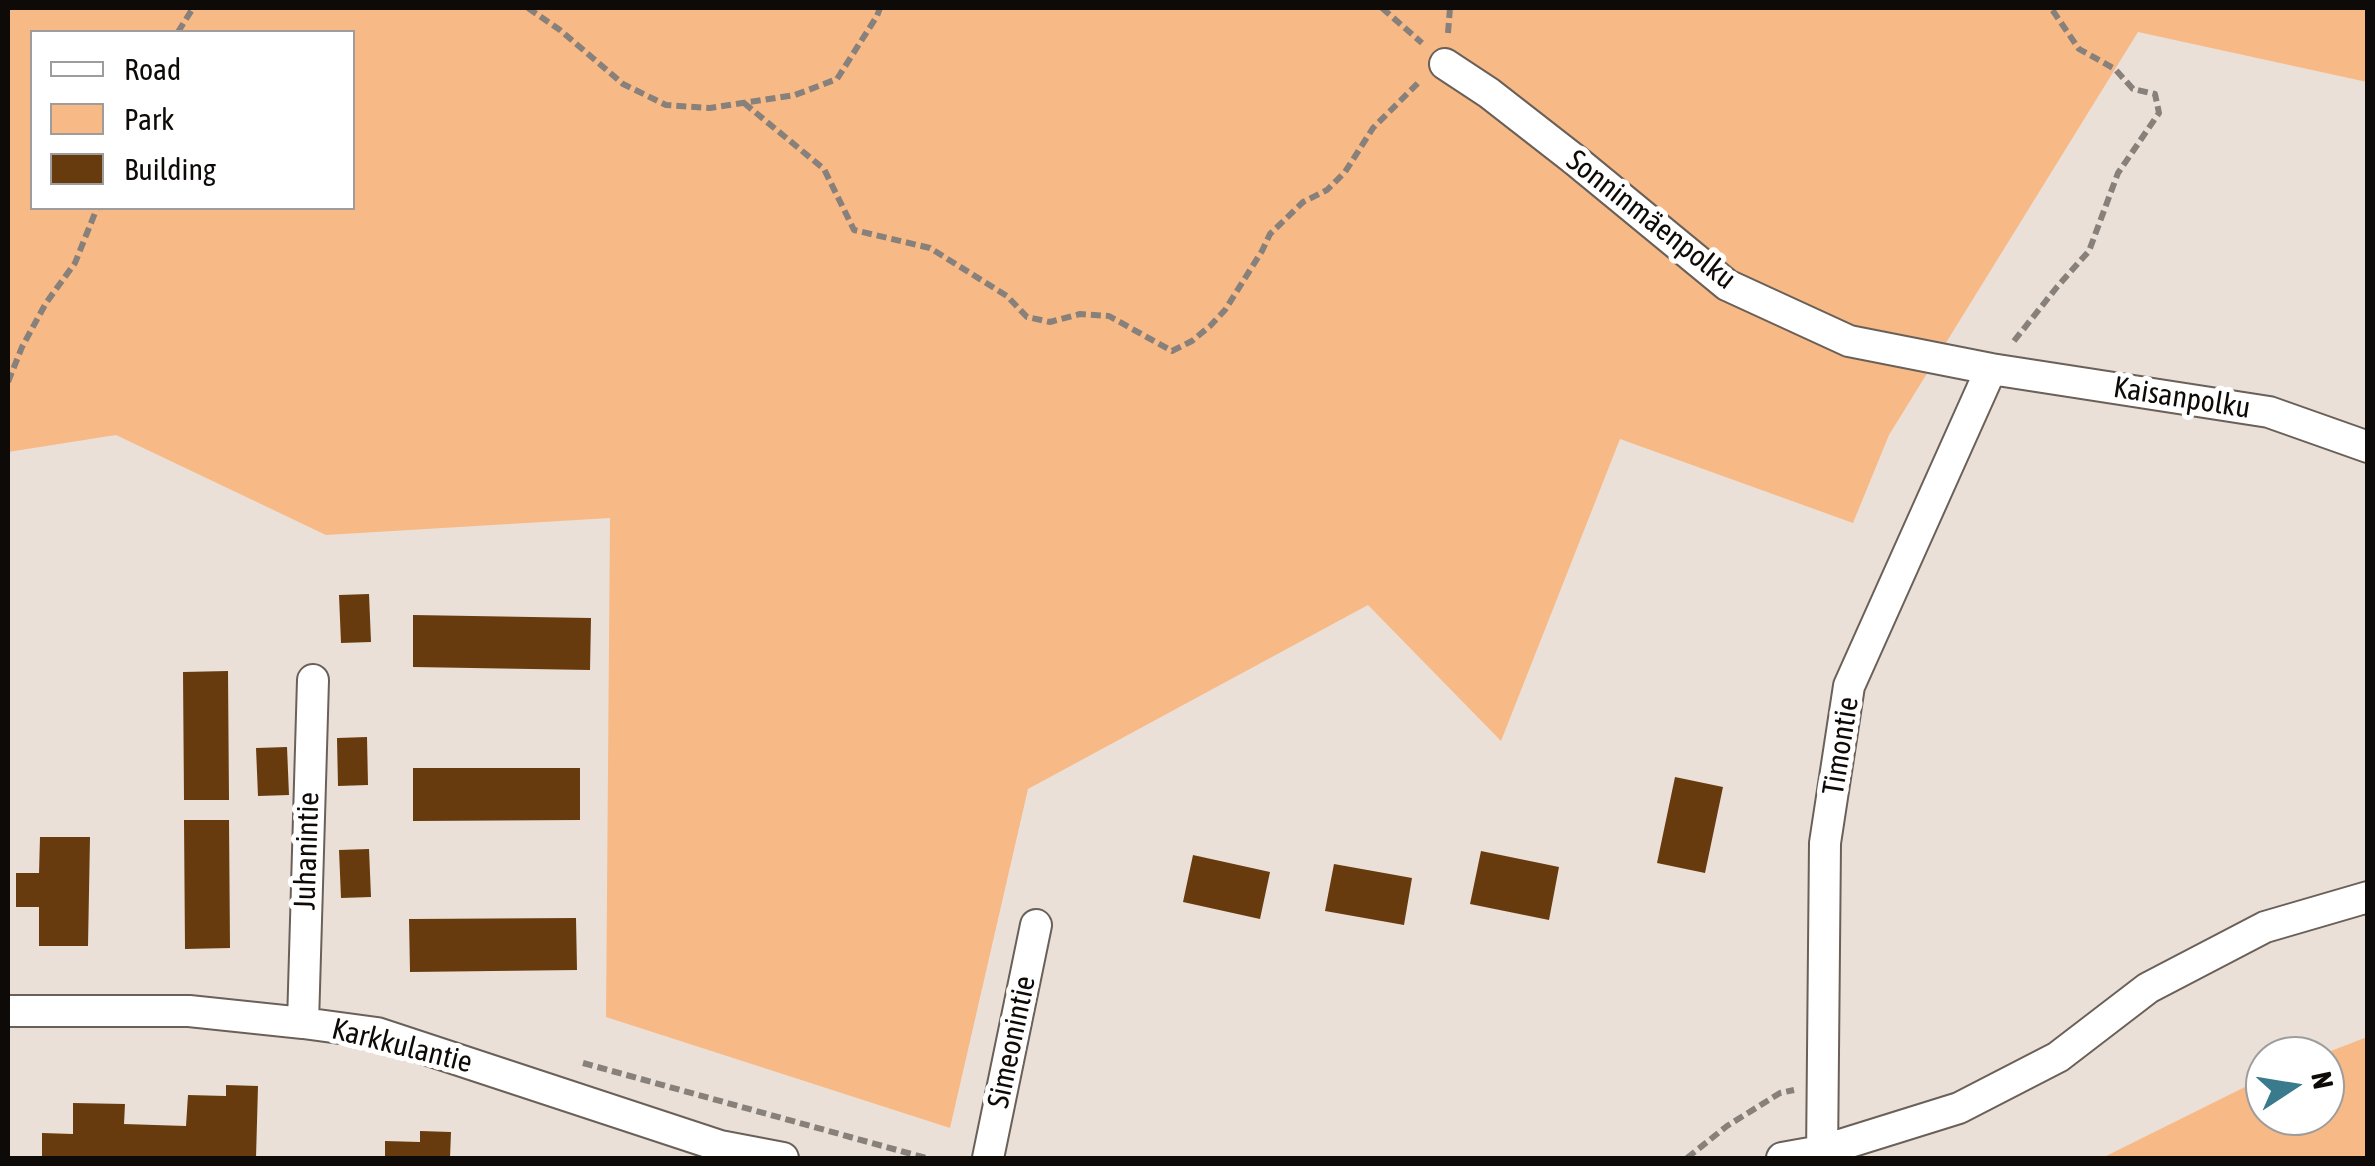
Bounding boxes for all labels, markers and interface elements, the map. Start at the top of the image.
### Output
legend [30,30,355,210]
text: Road [124,52,181,86]
text: Park [124,102,174,136]
street label: Sonninmäenpolku [1559,143,1743,297]
text: Building [124,152,216,186]
street label: Kaisanpolku [2111,369,2253,427]
street label: Timontie [1815,694,1867,798]
street label: Juhanintie [287,792,327,910]
street label: Simeonintie [980,973,1044,1111]
street label: Karkkulantie [328,1011,476,1081]
north arrow [2245,1036,2345,1136]
text: N [2305,1069,2340,1092]

